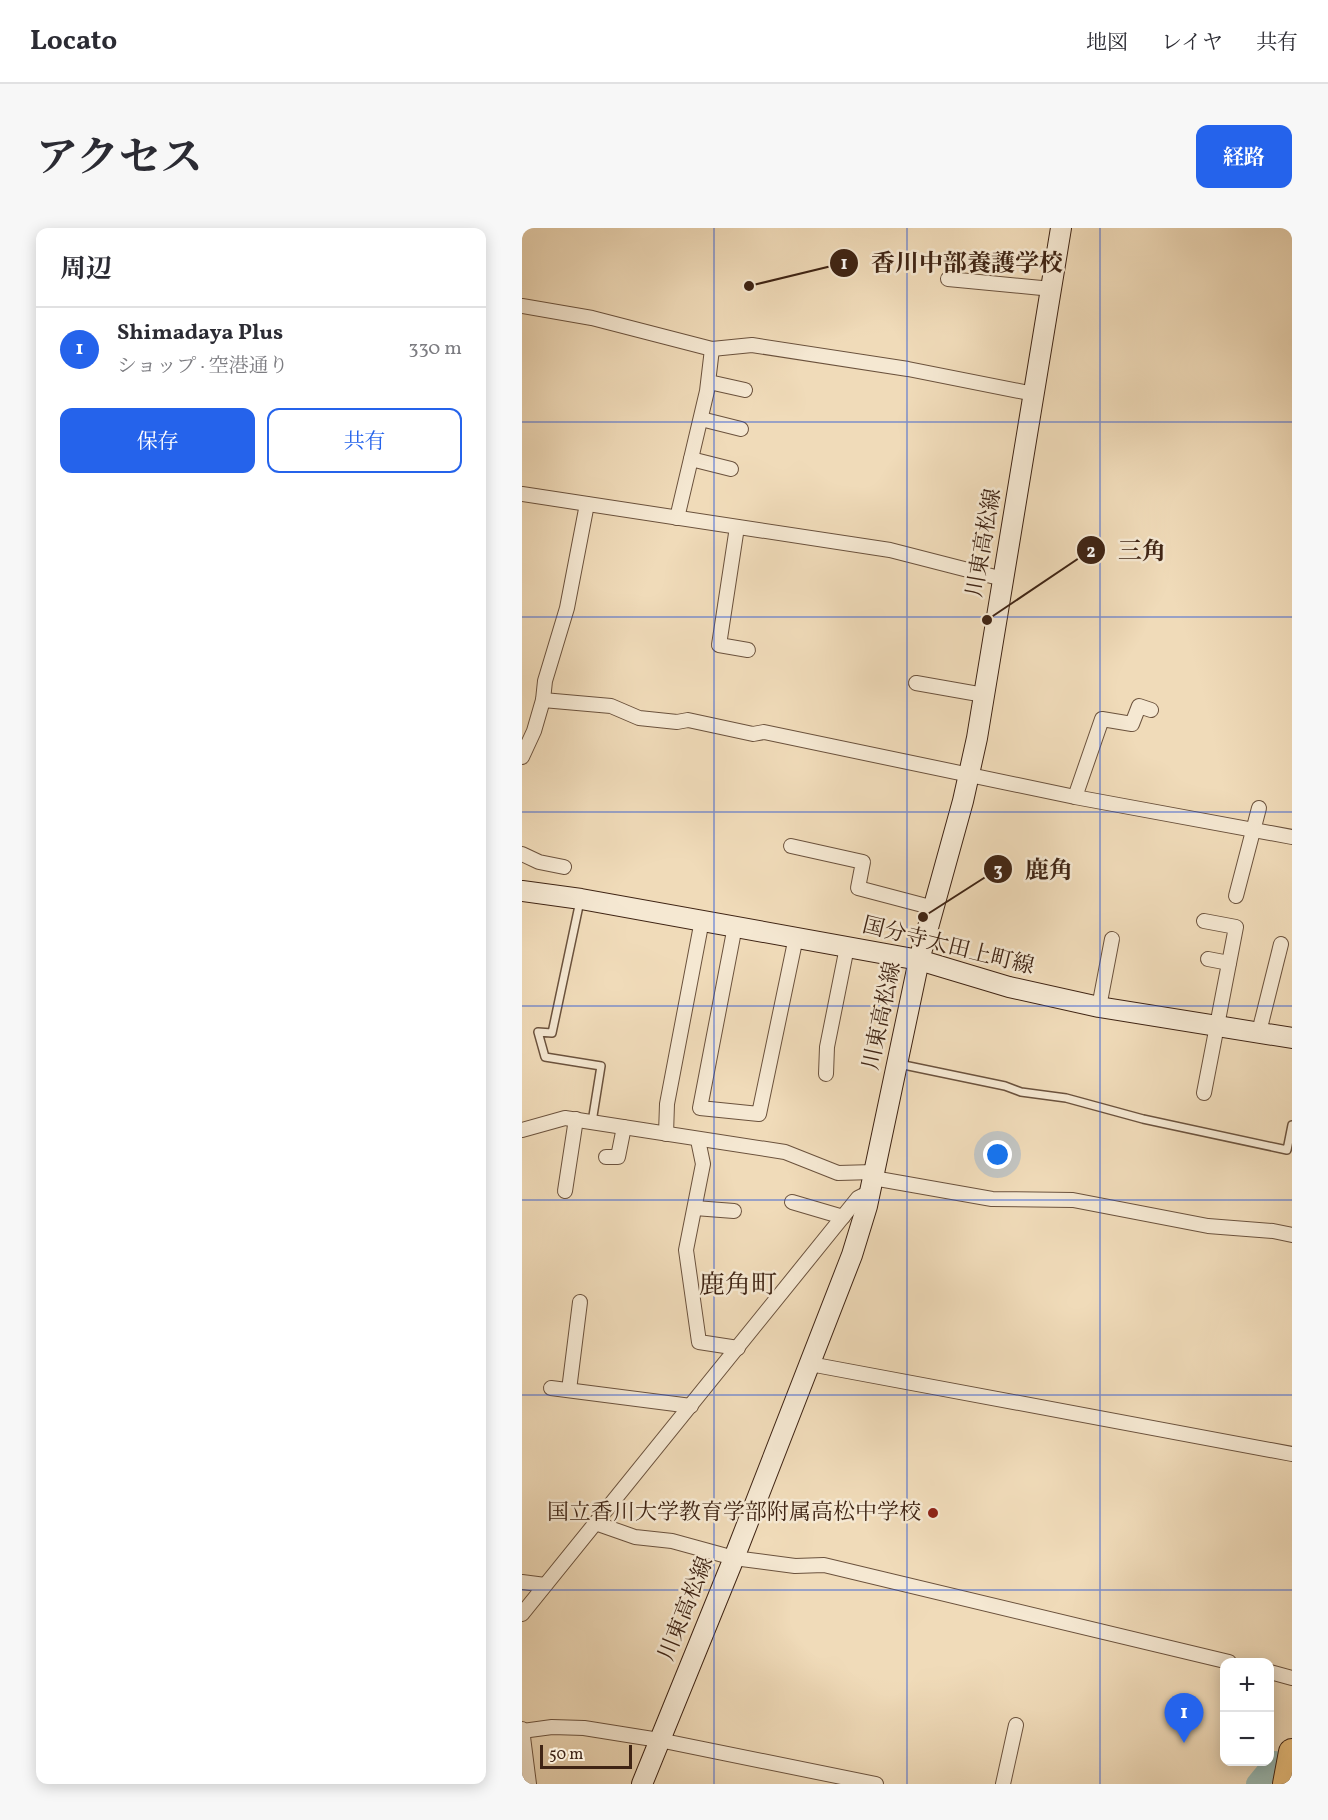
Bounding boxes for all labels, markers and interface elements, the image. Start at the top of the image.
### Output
text: Locato [30,22,117,61]
text: 地図 [1086,29,1128,58]
text: レイヤ [1161,29,1223,58]
text: 共有 [1256,29,1298,58]
button: 経路 [1196,125,1292,188]
text: アクセス [36,131,203,190]
callout: 香川中部養護学校 [829,242,1075,284]
text: 香川中部養護学校 [871,248,1063,282]
text: 周辺 [60,252,112,288]
text: 1 [840,252,848,277]
text: Shimadaya Plus [117,318,283,349]
text: 1 [75,335,84,363]
text: 330 m [408,335,462,363]
text: ショップ · 空港通り [117,353,289,381]
button: 保存 [60,408,255,473]
button: 共有 [267,408,462,473]
street label: 川東高松線 [960,486,1010,600]
callout: 三角 [1076,529,1178,571]
text: 三角 [1118,536,1166,570]
text: 2 [1086,540,1096,565]
callout: 鹿角 [983,848,1085,890]
text: 鹿角 [1025,855,1073,889]
text: 3 [993,859,1003,884]
street label: 国分寺太田上町線 [859,911,1037,983]
street label: 川東高松線 [856,959,910,1073]
your location [983,1140,1012,1169]
district label: 鹿角町 [699,1268,777,1304]
place label: 国立香川大学教育学部附属高松中学校 [547,1498,921,1529]
marker: 国立香川大学教育学部附属高松中学校 [926,1506,940,1520]
street label: 川東高松線 [652,1552,722,1666]
map controls [1220,1658,1274,1766]
button: + [1220,1658,1274,1712]
pin: 1 [1164,1694,1204,1743]
button: − [1220,1712,1274,1766]
scale bar [540,1742,632,1770]
text: 50 m [549,1744,583,1766]

